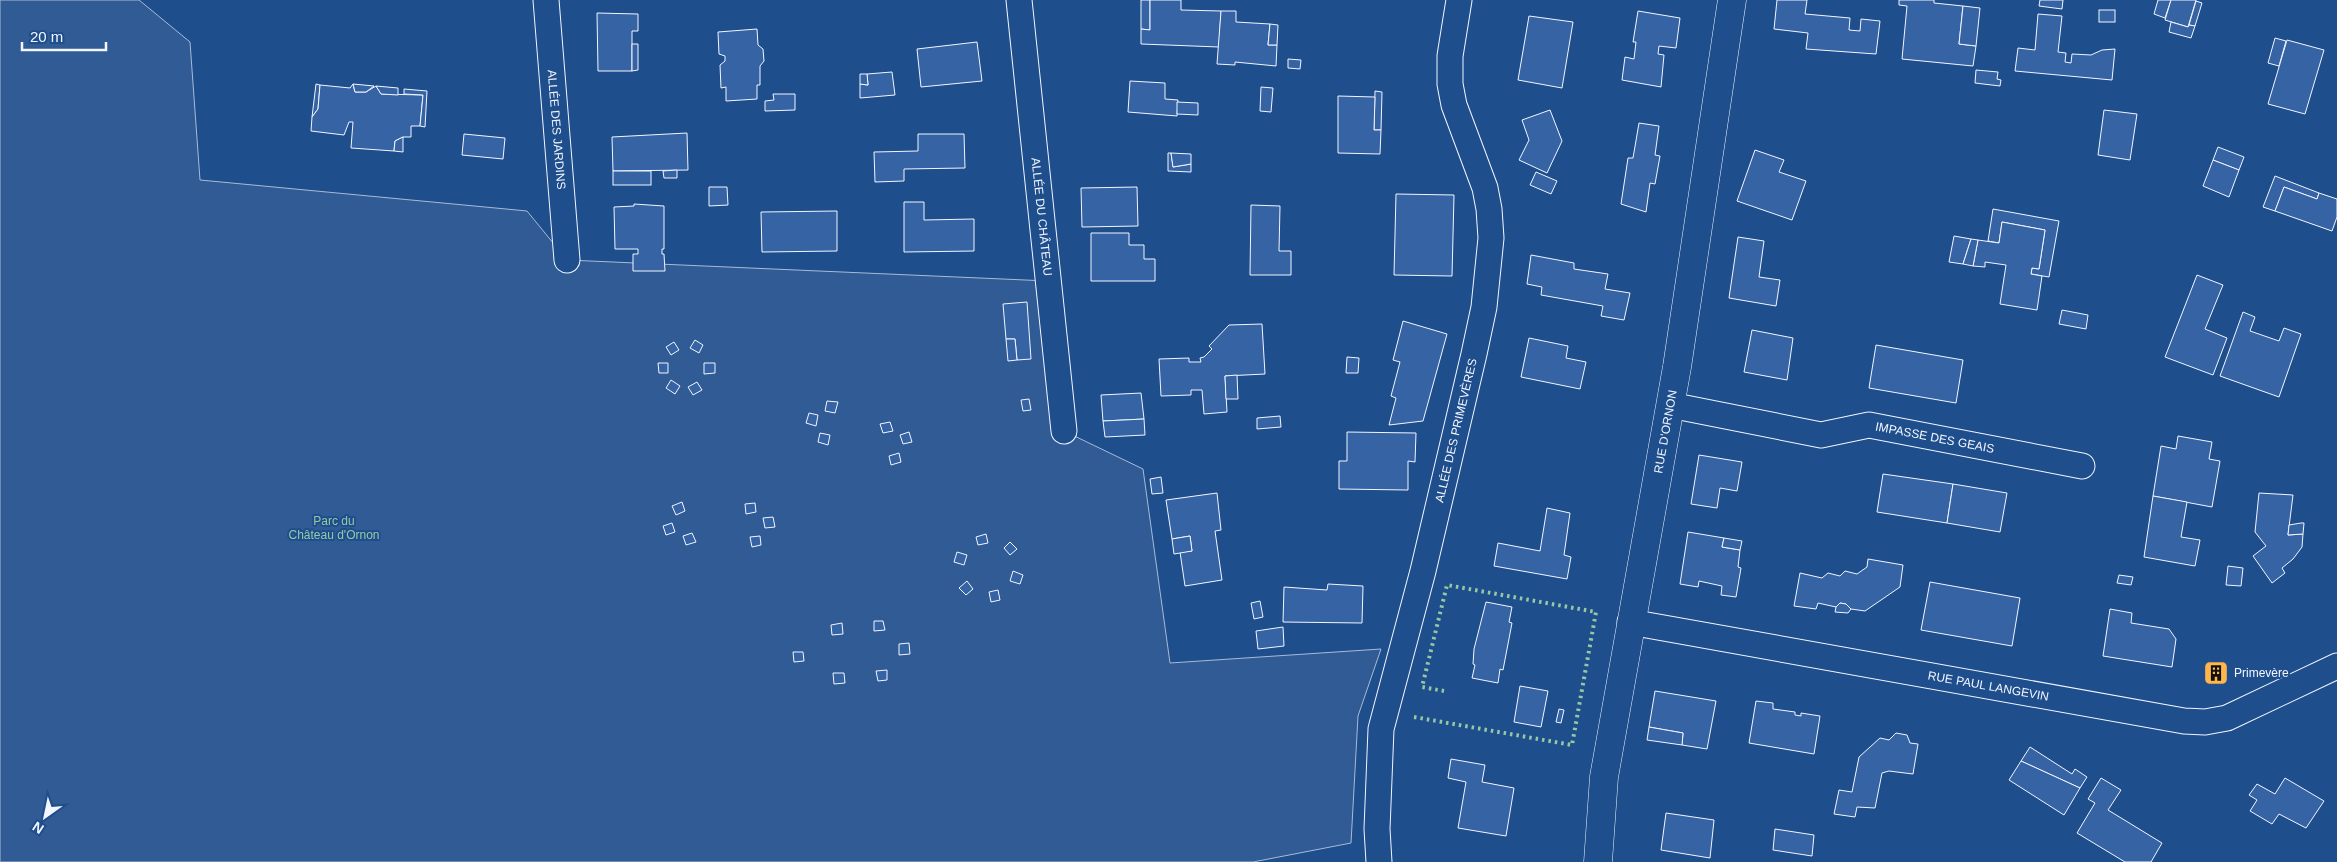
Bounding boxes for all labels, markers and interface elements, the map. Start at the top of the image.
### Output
scale bar [22,20,106,52]
text: 20 m [30,28,63,45]
street label: ALLÉE DES JARDINS [545,69,568,190]
street label: ALLÉE DU CHÂTEAU [1029,157,1055,277]
street label: ALLÉE DES PRIMEVÈRES [1432,357,1480,504]
street label: RUE D'ORNON [1651,389,1680,474]
street label: IMPASSE DES GEAIS [1874,419,1995,456]
park label: Parc du Château d'Ornon [288,514,380,542]
building icon: Primevère [2203,660,2229,686]
place label: Primevère [2234,666,2289,680]
street label: RUE PAUL LANGEVIN [1927,668,2050,704]
north arrow [20,792,70,842]
text: N [29,818,47,837]

